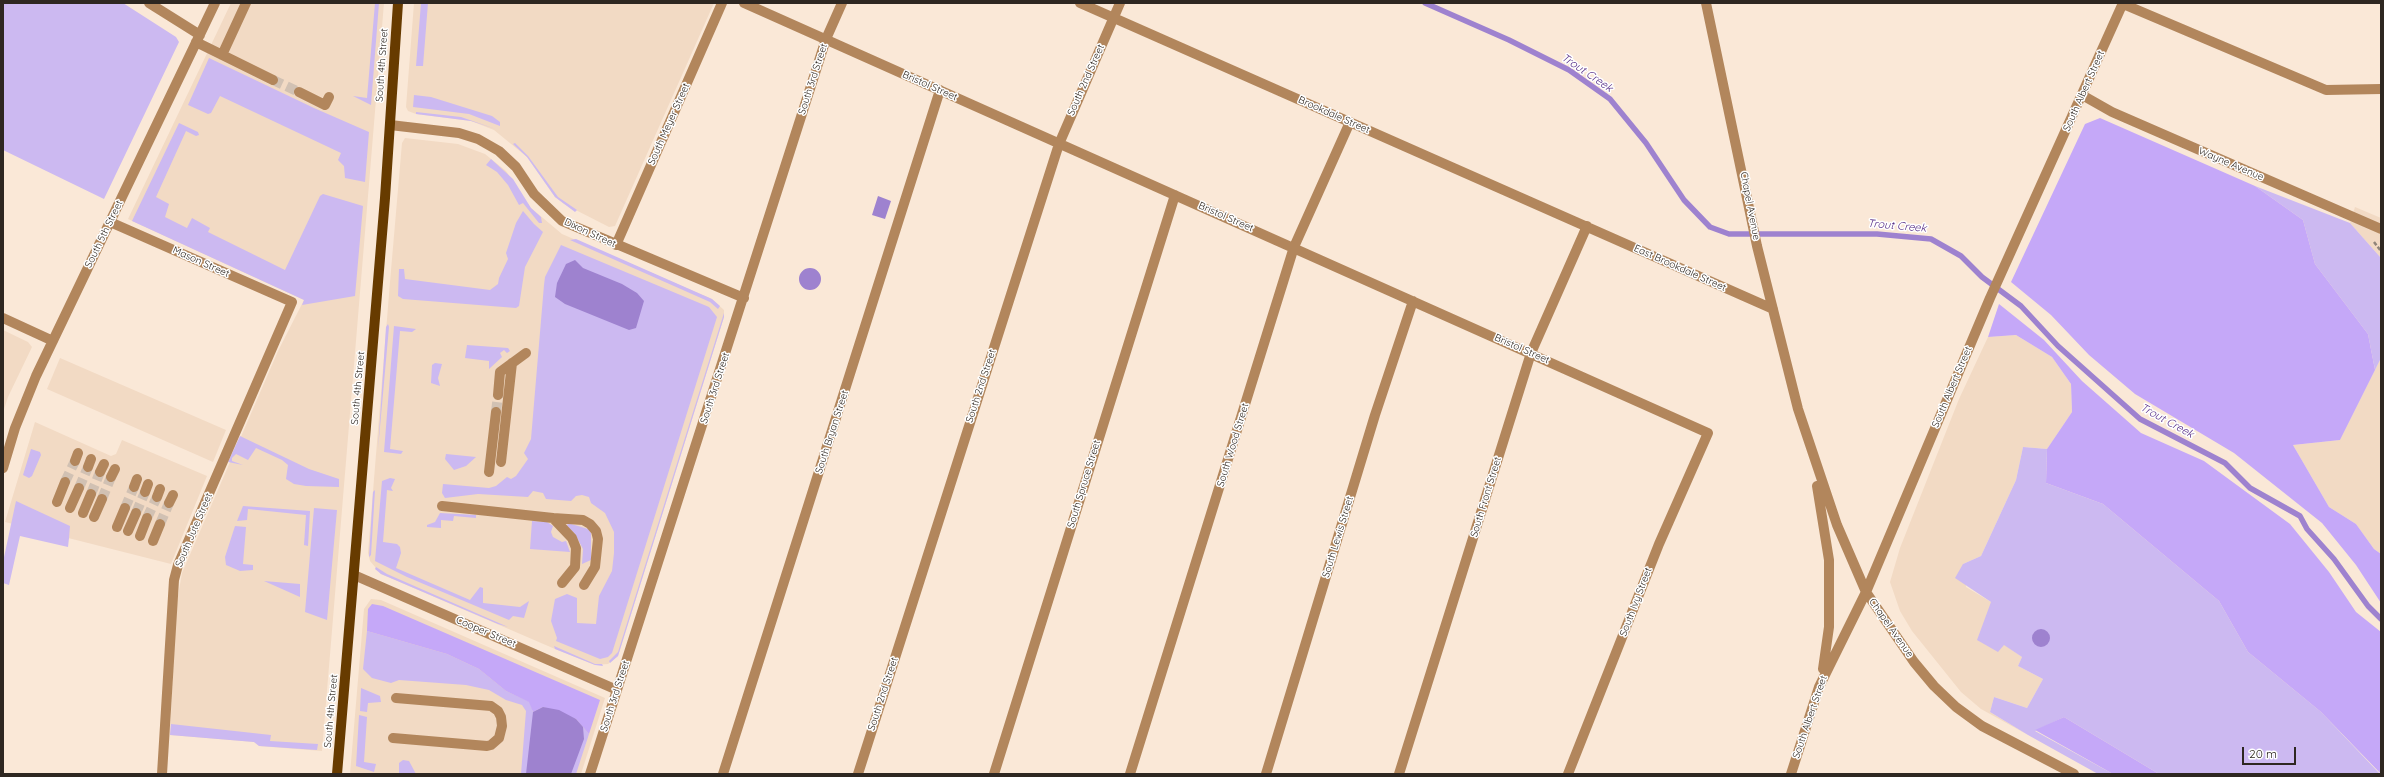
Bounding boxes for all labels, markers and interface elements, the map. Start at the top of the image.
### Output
street label: South 4th Street [373,28,391,102]
street label: South 3rd Street [796,42,830,116]
street label: South 2nd Street [1065,43,1107,117]
street label: South Albert Street [2061,49,2107,133]
water label: Trout Creek [1559,51,1615,95]
street label: Bristol Street [901,69,959,103]
street label: South Meyer Street [646,81,692,167]
street label: Brookdale Street [1296,94,1372,136]
street label: Wayne Avenue [2197,145,2265,183]
street label: Chapel Avenue [1738,171,1762,241]
street label: South 5th Street [82,198,126,270]
street label: Bristol Street [1197,200,1255,234]
street label: Dixon Street [562,216,618,250]
water label: Trout Creek [1867,217,1927,235]
street label: East Brookdale Street [1632,242,1728,294]
street label: Mason Street [171,244,231,280]
street label: Bristol Street [1493,332,1551,366]
street label: South Albert Street [1929,345,1975,429]
street label: South 2nd Street [963,348,999,424]
street label: South 4th Street [349,351,367,425]
street label: South 3rd Street [698,351,732,425]
street label: South Bryan Street [813,389,851,475]
water label: Trout Creek [2138,401,2196,441]
street label: South Wood Street [1215,402,1251,488]
street label: South Spruce Street [1065,439,1103,529]
street label: South Front Street [1468,455,1504,539]
street label: South Jute Street [173,491,215,569]
street label: South Lewis Street [1320,495,1356,579]
street label: South Ivy Street [1617,566,1655,638]
street label: Chapel Avenue [1866,596,1916,660]
street label: Cooper Street [454,614,518,650]
street label: South 2nd Street [865,656,901,732]
street label: South 3rd Street [598,659,632,733]
street label: South 4th Street [322,674,340,748]
street label: South Albert Street [1790,674,1830,760]
scale bar [2244,739,2298,765]
text: 20 m [2249,746,2277,761]

